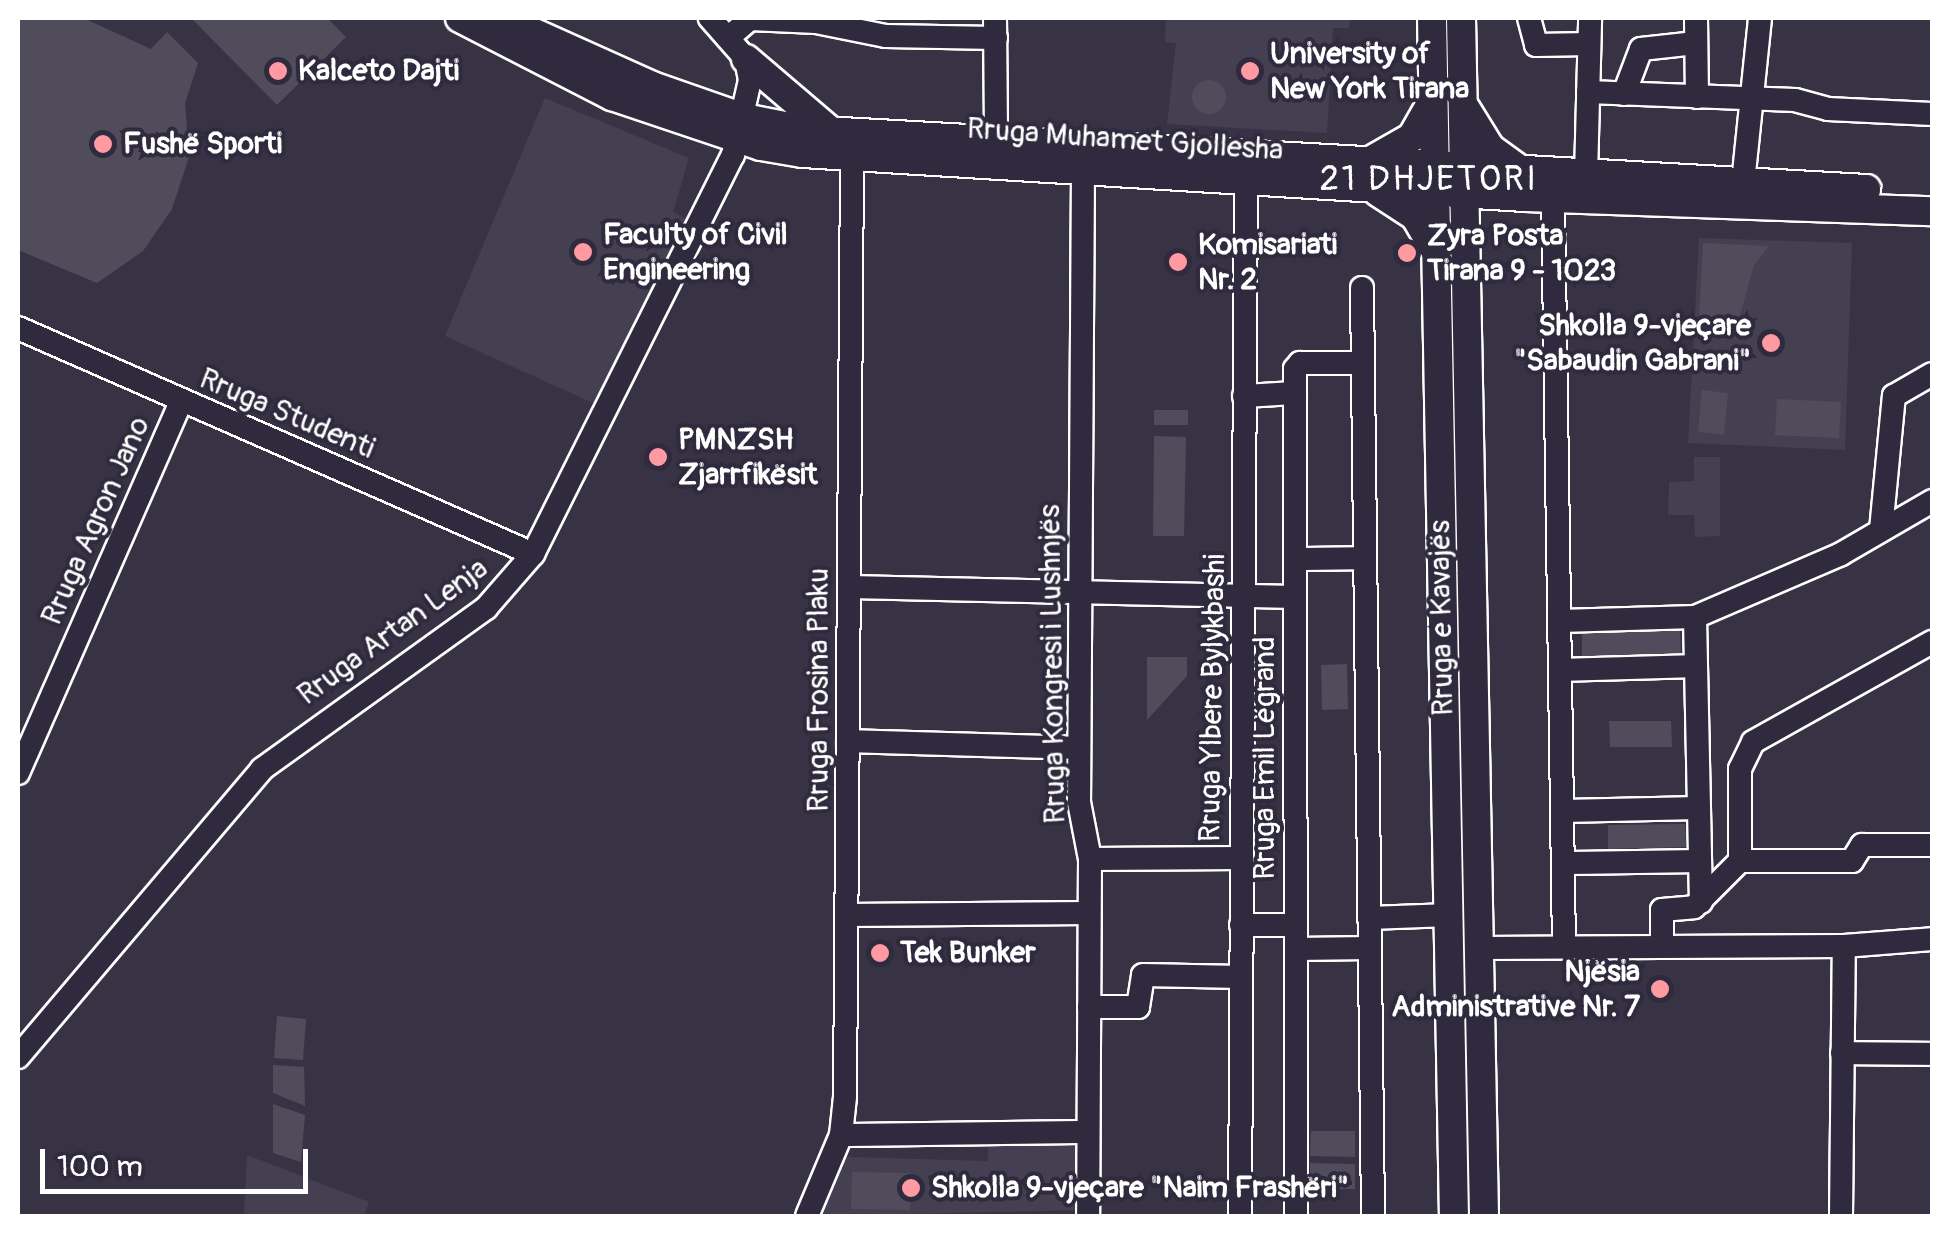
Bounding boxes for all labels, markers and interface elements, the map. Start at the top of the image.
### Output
place label: University of New York Tirana [1270,36,1469,106]
place label: Kalceto Dajti [298,53,459,89]
marker: Kalceto Dajti [267,60,289,82]
marker: University of New York Tirana [1239,60,1261,82]
street label: Rruga Muhamet Gjollesha [966,111,1284,169]
place label: Fushë Sporti [123,126,282,162]
marker: Fushë Sporti [92,133,114,155]
district label: 21 DHJETORI [1319,158,1539,200]
place label: Faculty of Civil Engineering [603,217,788,288]
place label: Zyra Posta Tirana 9 - 1023 [1427,218,1616,288]
place label: Komisariati Nr. 2 [1198,227,1337,298]
marker: Faculty of Civil Engineering [572,241,594,263]
marker: Zyra Posta Tirana 9 - 1023 [1396,242,1418,264]
marker: Komisariati Nr. 2 [1167,251,1189,273]
place label: Shkolla 9-vjeçare "Sabaudin Gabrani" [1514,308,1751,378]
marker: Shkolla 9-vjeçare "Sabaudin Gabrani" [1760,332,1782,354]
street label: Rruga Studenti [194,361,380,467]
street label: Rruga Agron Jano [34,411,158,631]
place label: PMNZSH Zjarrfikësit [678,422,818,492]
marker: PMNZSH Zjarrfikësit [647,446,669,468]
street label: Rruga Kongresi i Lushnjës [1032,504,1074,824]
street label: Rruga e Kavajës [1422,520,1462,716]
street label: Rruga Artan Lenja [291,551,495,713]
street label: Rruga Ylbere Bylykbashi [1192,554,1234,842]
street label: Rruga Frosina Plaku [801,568,837,812]
street label: Rruga Emil Lëgrand [1247,636,1283,880]
place label: Tek Bunker [900,935,1036,971]
marker: Tek Bunker [869,942,891,964]
place label: Njësia Administrative Nr. 7 [1391,954,1640,1024]
marker: Njësia Administrative Nr. 7 [1649,978,1671,1000]
scale bar [45,1129,312,1191]
text: 100 m [57,1148,143,1185]
place label: Shkolla 9-vjeçare "Naim Frashëri" [931,1170,1349,1206]
marker: Shkolla 9-vjeçare "Naim Frashëri" [900,1177,922,1199]

